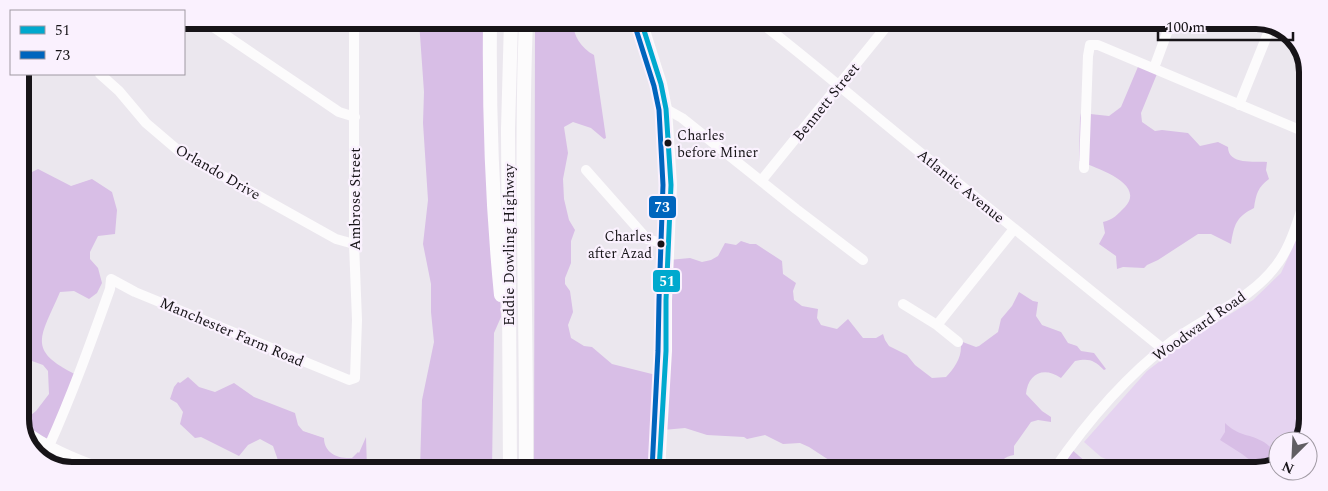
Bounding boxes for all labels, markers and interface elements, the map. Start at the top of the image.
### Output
legend [10,10,185,75]
scale bar [1158,10,1293,42]
text: 100 m [1166,16,1205,39]
text: 51 [55,19,70,42]
text: 73 [55,44,71,67]
street label: Bennett Street [787,58,865,147]
place label: Charles before Miner [677,125,759,163]
marker: Charles before Miner [663,138,673,148]
street label: Orlando Drive [171,139,265,206]
street label: Atlantic Avenue [912,144,1010,229]
street label: Ambrose Street [344,147,367,251]
street label: Eddie Dowling Highway [498,163,521,326]
line badge: 73 [648,195,677,219]
text: 73 [654,197,670,218]
place label: Charles after Azad [588,226,652,264]
marker: Charles after Azad [656,239,666,249]
line badge: 51 [652,269,681,293]
text: 51 [659,271,675,292]
street label: Woodward Road [1148,286,1251,367]
street label: Manchester Farm Road [156,292,308,373]
north arrow [1268,431,1318,481]
text: N [1278,456,1297,479]

